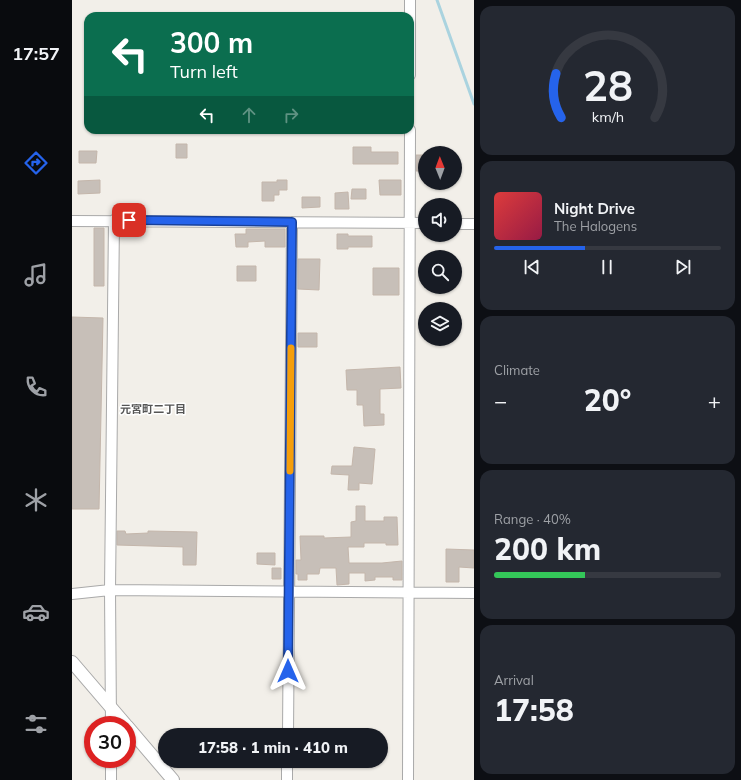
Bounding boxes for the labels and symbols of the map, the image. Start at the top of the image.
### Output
north arrow [418,146,462,190]
pin [112,203,146,237]
district label: 元宮町二丁目 [120,402,186,416]
position arrow [267,650,309,692]
speed limit sign: 30 [84,716,136,768]

